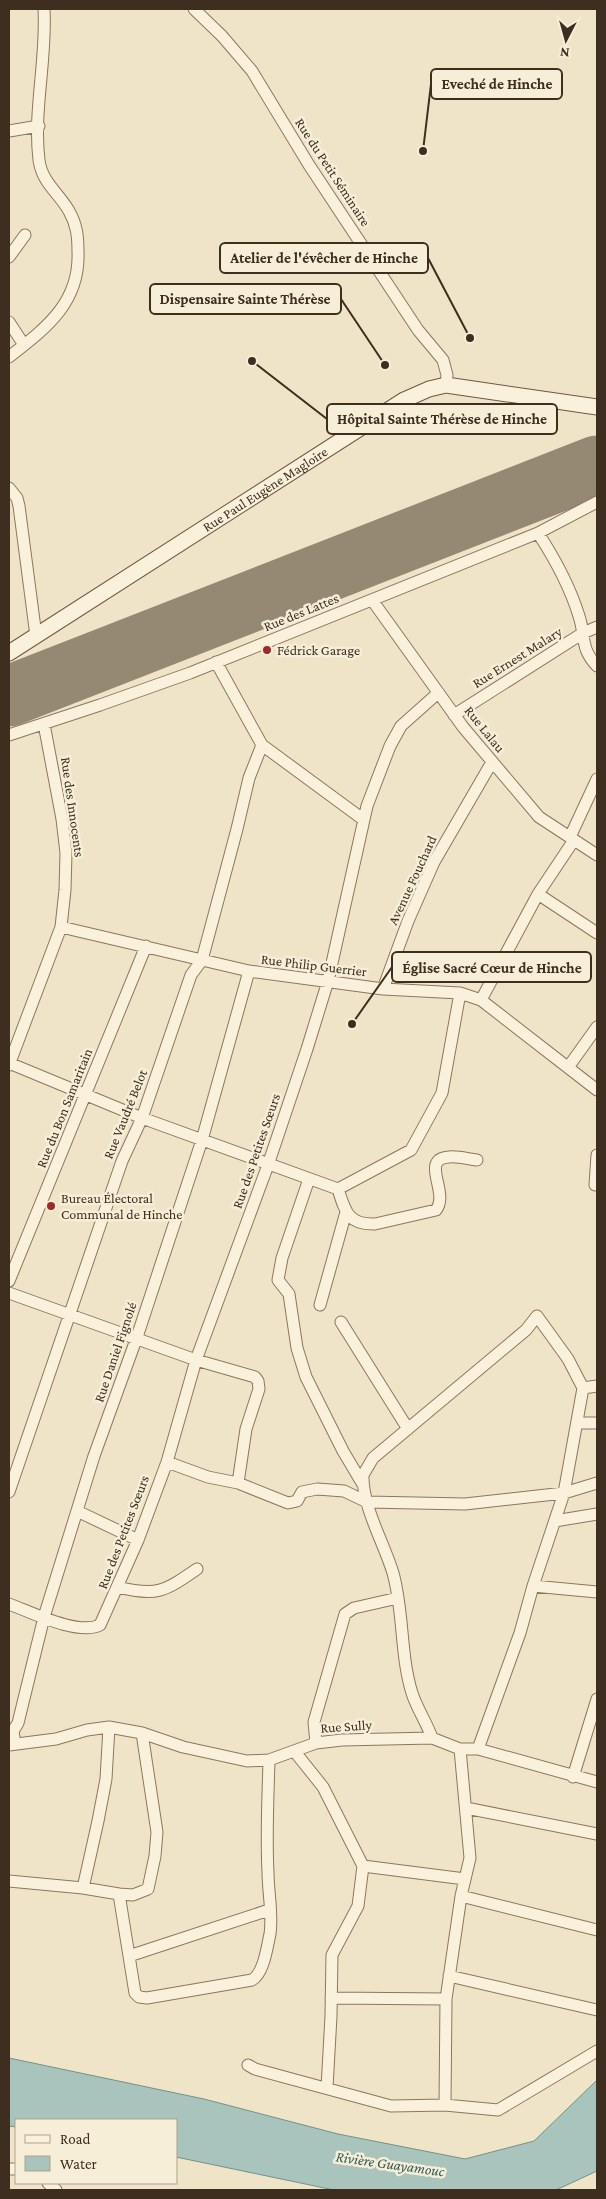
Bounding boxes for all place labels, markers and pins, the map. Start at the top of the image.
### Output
callout: Eveché de Hinche [431,69,562,99]
callout: Atelier de l'évêcher de Hinche [220,243,428,273]
callout: Dispensaire Sainte Thérèse [150,284,341,314]
callout: Hôpital Sainte Thérèse de Hinche [327,404,557,434]
place label: Fédrick Garage [277,642,360,658]
marker: Fédrick Garage [261,644,273,656]
callout: Église Sacré Cœur de Hinche [392,952,591,982]
place label: Bureau Électoral Communal de Hinche [61,1190,182,1222]
marker: Bureau Électoral Communal de Hinche [45,1200,57,1212]

